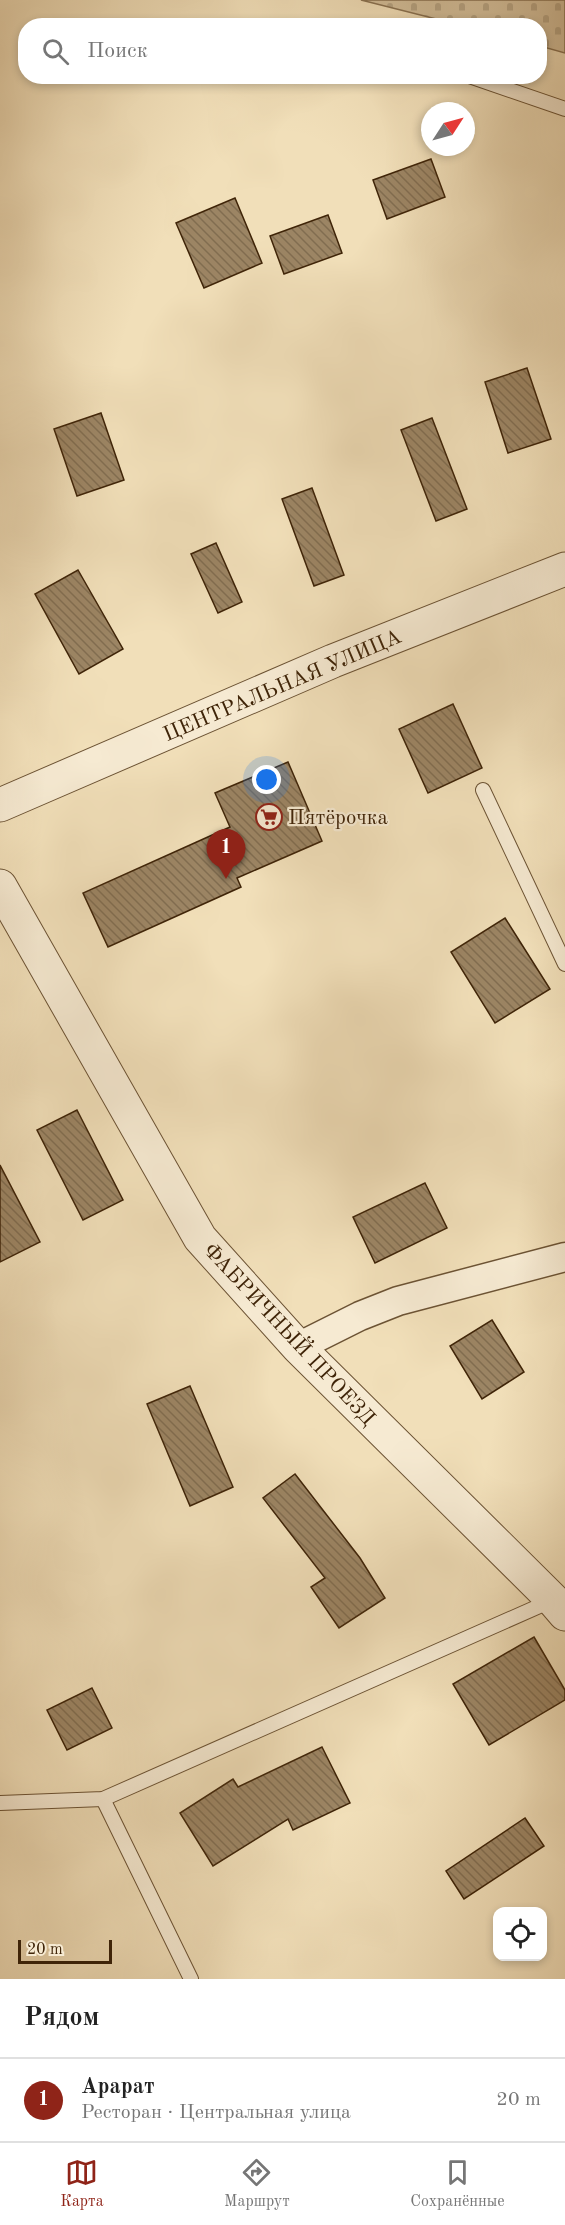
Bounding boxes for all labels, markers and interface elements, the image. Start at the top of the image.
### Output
search box [18,18,547,84]
icon: search [39,35,72,68]
text: Поиск [87,40,148,62]
north arrow [421,102,475,156]
street label: ЦЕНТРАЛЬНАЯ УЛИЦА [160,627,405,746]
your location [252,765,281,794]
supermarket icon: Пятёрочка [254,802,284,832]
place label: Пятёрочка [288,808,388,829]
pin: 1 [206,830,246,879]
street label: ФАБРИЧНЫЙ ПРОЕЗД [199,1237,382,1430]
map controls [493,1907,547,1961]
button: locate [493,1907,547,1961]
scale bar [18,1937,112,1964]
text: 20 m [27,1942,63,1958]
text: Рядом [24,2005,99,2031]
text: Арарат [81,2076,155,2098]
text: 1 [38,2090,49,2110]
text: 20 m [496,2090,541,2110]
text: Ресторан · Центральная улица [81,2103,351,2123]
tab: Карта [60,2156,104,2212]
tab: Маршрут [224,2156,290,2212]
tab: Сохранённые [410,2156,505,2212]

